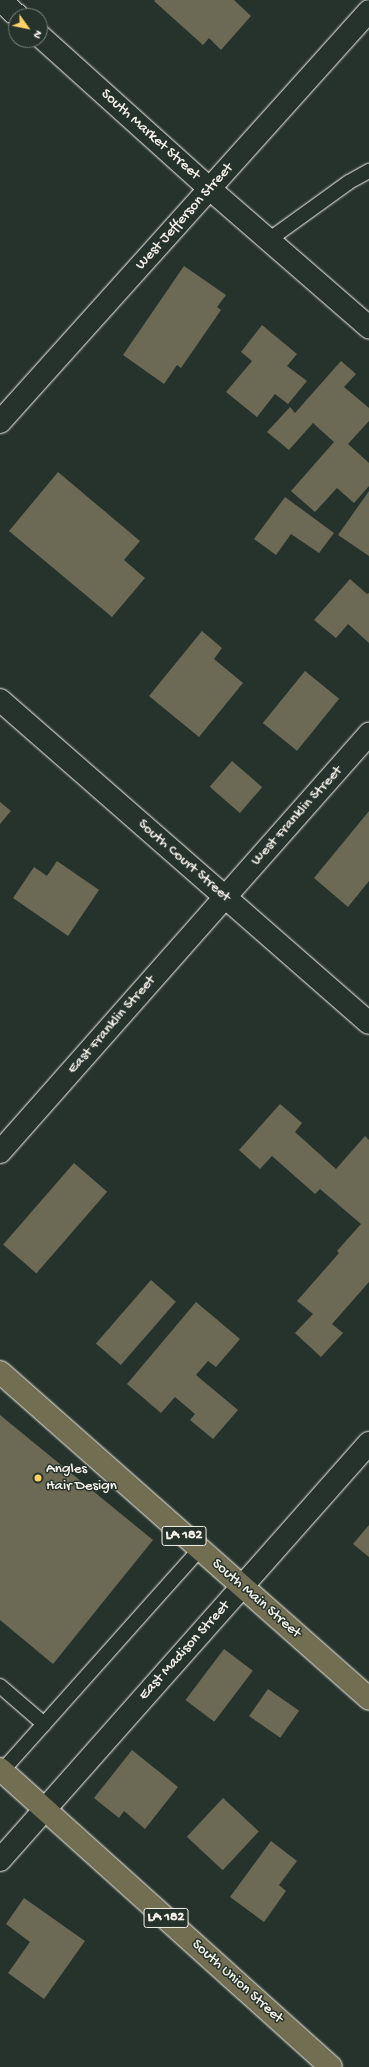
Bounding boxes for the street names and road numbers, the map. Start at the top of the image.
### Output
street label: South Market Street [97,86,203,184]
street label: West Jefferson Street [132,160,238,274]
street label: West Franklin Street [247,762,347,870]
street label: South Court Street [134,816,234,906]
street label: East Franklin Street [64,972,160,1078]
road number: LA 182 [161,1524,207,1548]
street label: South Main Street [208,1555,304,1643]
street label: East Madison Street [136,1598,234,1704]
road number: LA 182 [143,1906,189,1930]
street label: South Union Street [187,1936,287,2028]

